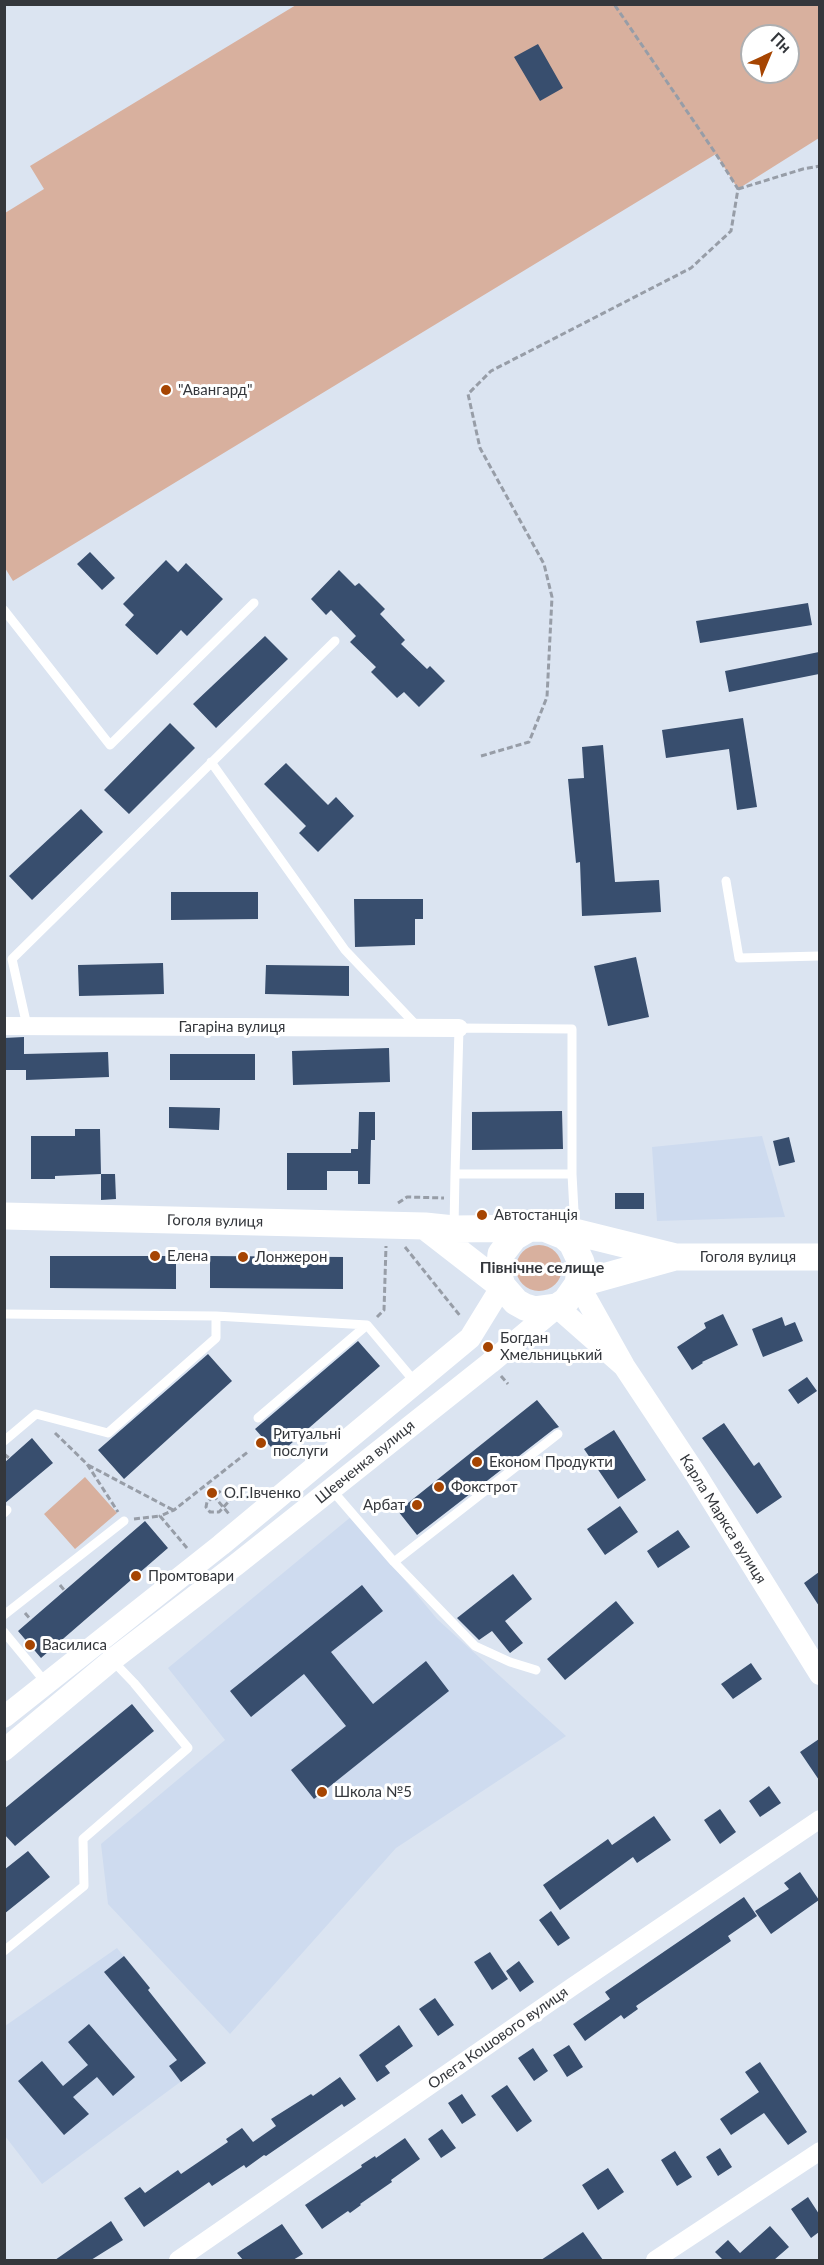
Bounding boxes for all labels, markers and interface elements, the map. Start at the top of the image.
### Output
north arrow [740,24,800,84]
text: Пн [767,28,796,56]
place label: "Авангард" [178,381,252,399]
marker: "Авангард" [159,383,173,397]
street label: Гагаріна вулиця [179,1018,285,1036]
place label: Автостанція [494,1206,578,1224]
marker: Автостанція [475,1208,489,1222]
street label: Гоголя вулиця [167,1211,263,1231]
place label: Елена [167,1247,208,1265]
place label: Лонжерон [255,1248,327,1266]
street label: Гоголя вулиця [700,1248,796,1266]
marker: Елена [148,1249,162,1263]
marker: Лонжерон [236,1250,250,1264]
district label: Північне селище [480,1258,604,1278]
place label: Богдан Хмельницький [500,1329,602,1364]
marker: Богдан Хмельницький [481,1340,495,1354]
street label: Шевченка вулиця [312,1416,418,1508]
place label: Ритуальні послуги [273,1425,341,1460]
marker: Ритуальні послуги [254,1436,268,1450]
street label: Карла Маркса вулиця [676,1451,770,1587]
place label: Економ Продукти [489,1453,613,1471]
marker: Економ Продукти [470,1455,484,1469]
place label: Фокстрот [451,1478,518,1496]
marker: Фокстрот [432,1480,446,1494]
place label: О.Г.Івченко [224,1484,301,1502]
marker: О.Г.Івченко [205,1486,219,1500]
place label: Арбат [363,1496,405,1514]
marker: Арбат [410,1498,424,1512]
place label: Промтовари [148,1567,234,1585]
marker: Промтовари [129,1569,143,1583]
place label: Василиса [42,1636,107,1654]
marker: Василиса [23,1638,37,1652]
place label: Школа №5 [334,1783,412,1801]
marker: Школа №5 [315,1785,329,1799]
street label: Олега Кошового вулиця [425,1983,571,2093]

